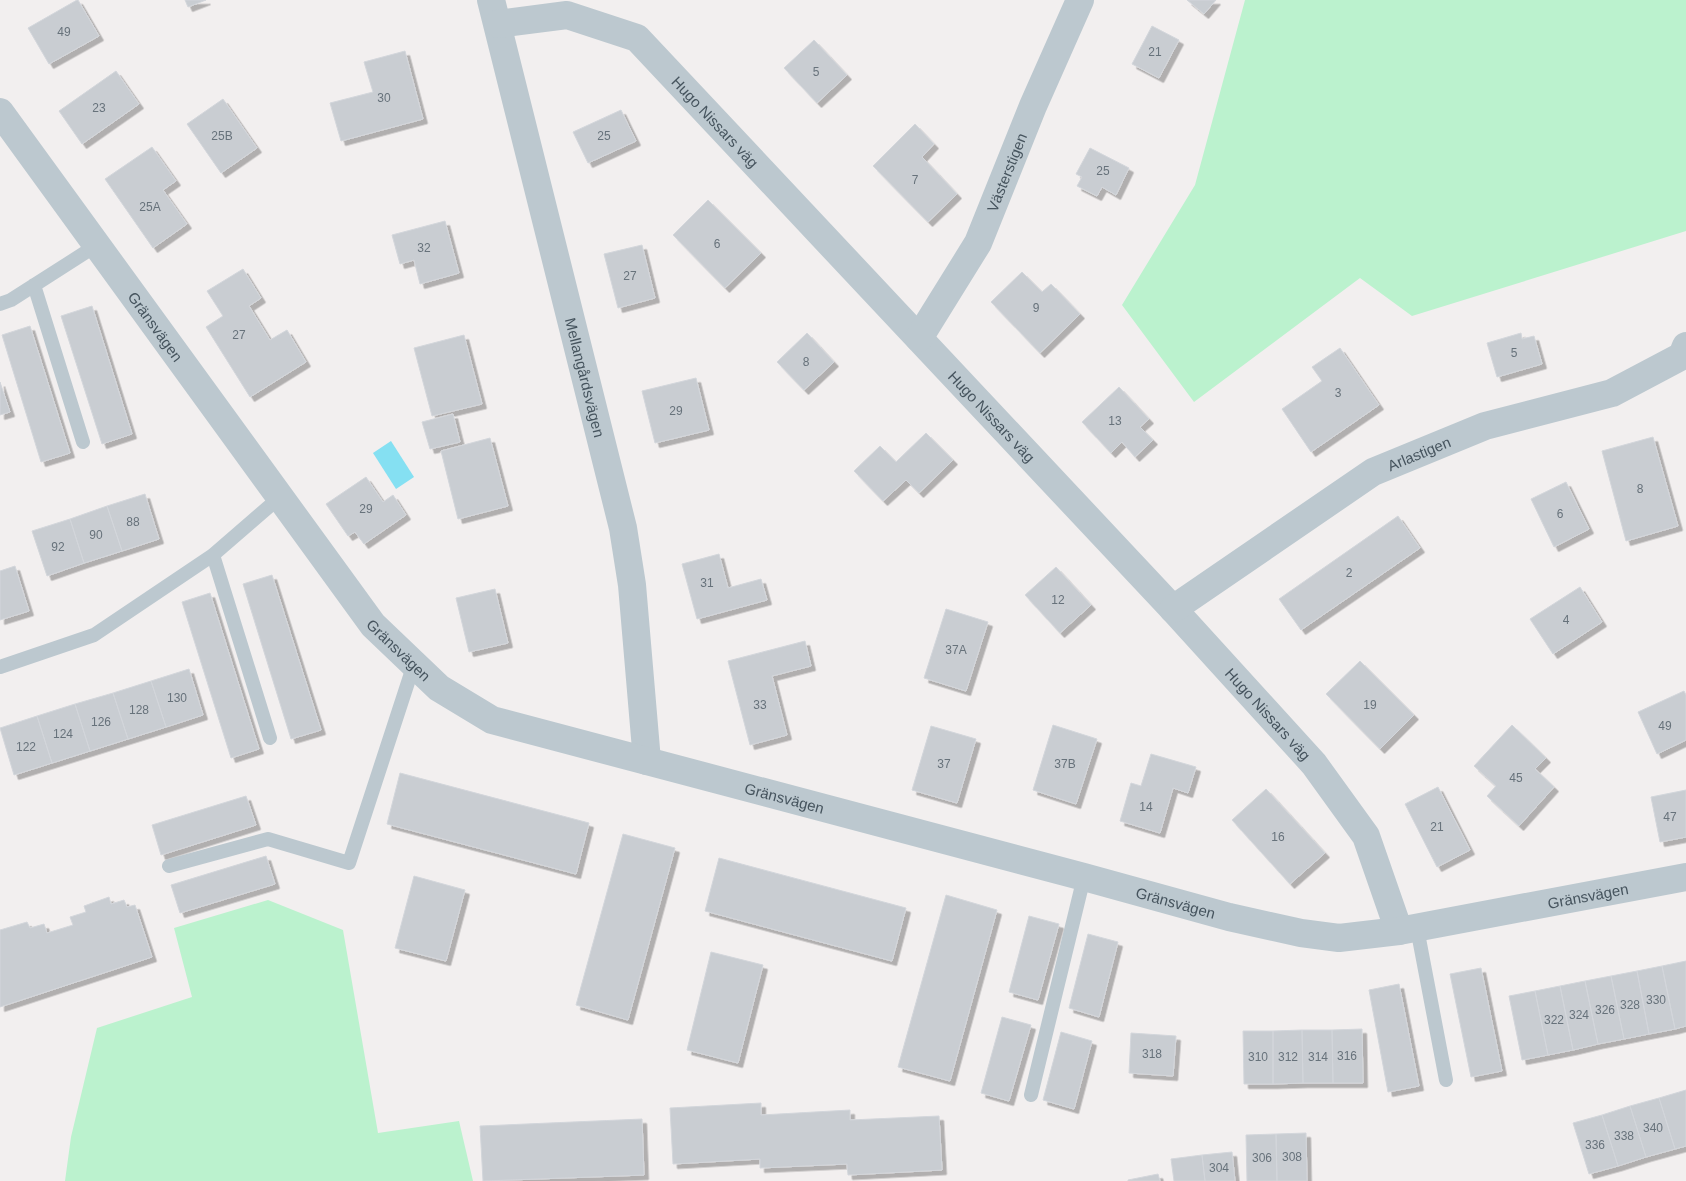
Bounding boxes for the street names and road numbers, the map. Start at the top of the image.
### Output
street label: Hugo Nissars väg [669,73,762,171]
street label: Västerstigen [983,130,1030,214]
street label: Gränsvägen [125,288,187,364]
street label: Mellangårdsvägen [562,316,608,439]
street label: Hugo Nissars väg [945,367,1039,465]
street label: Arlastigen [1385,433,1453,474]
street label: Gränsvägen [363,615,434,684]
street label: Hugo Nissars väg [1222,664,1314,763]
street label: Gränsvägen [743,779,826,816]
street label: Gränsvägen [1546,880,1630,911]
street label: Gränsvägen [1134,883,1217,921]

